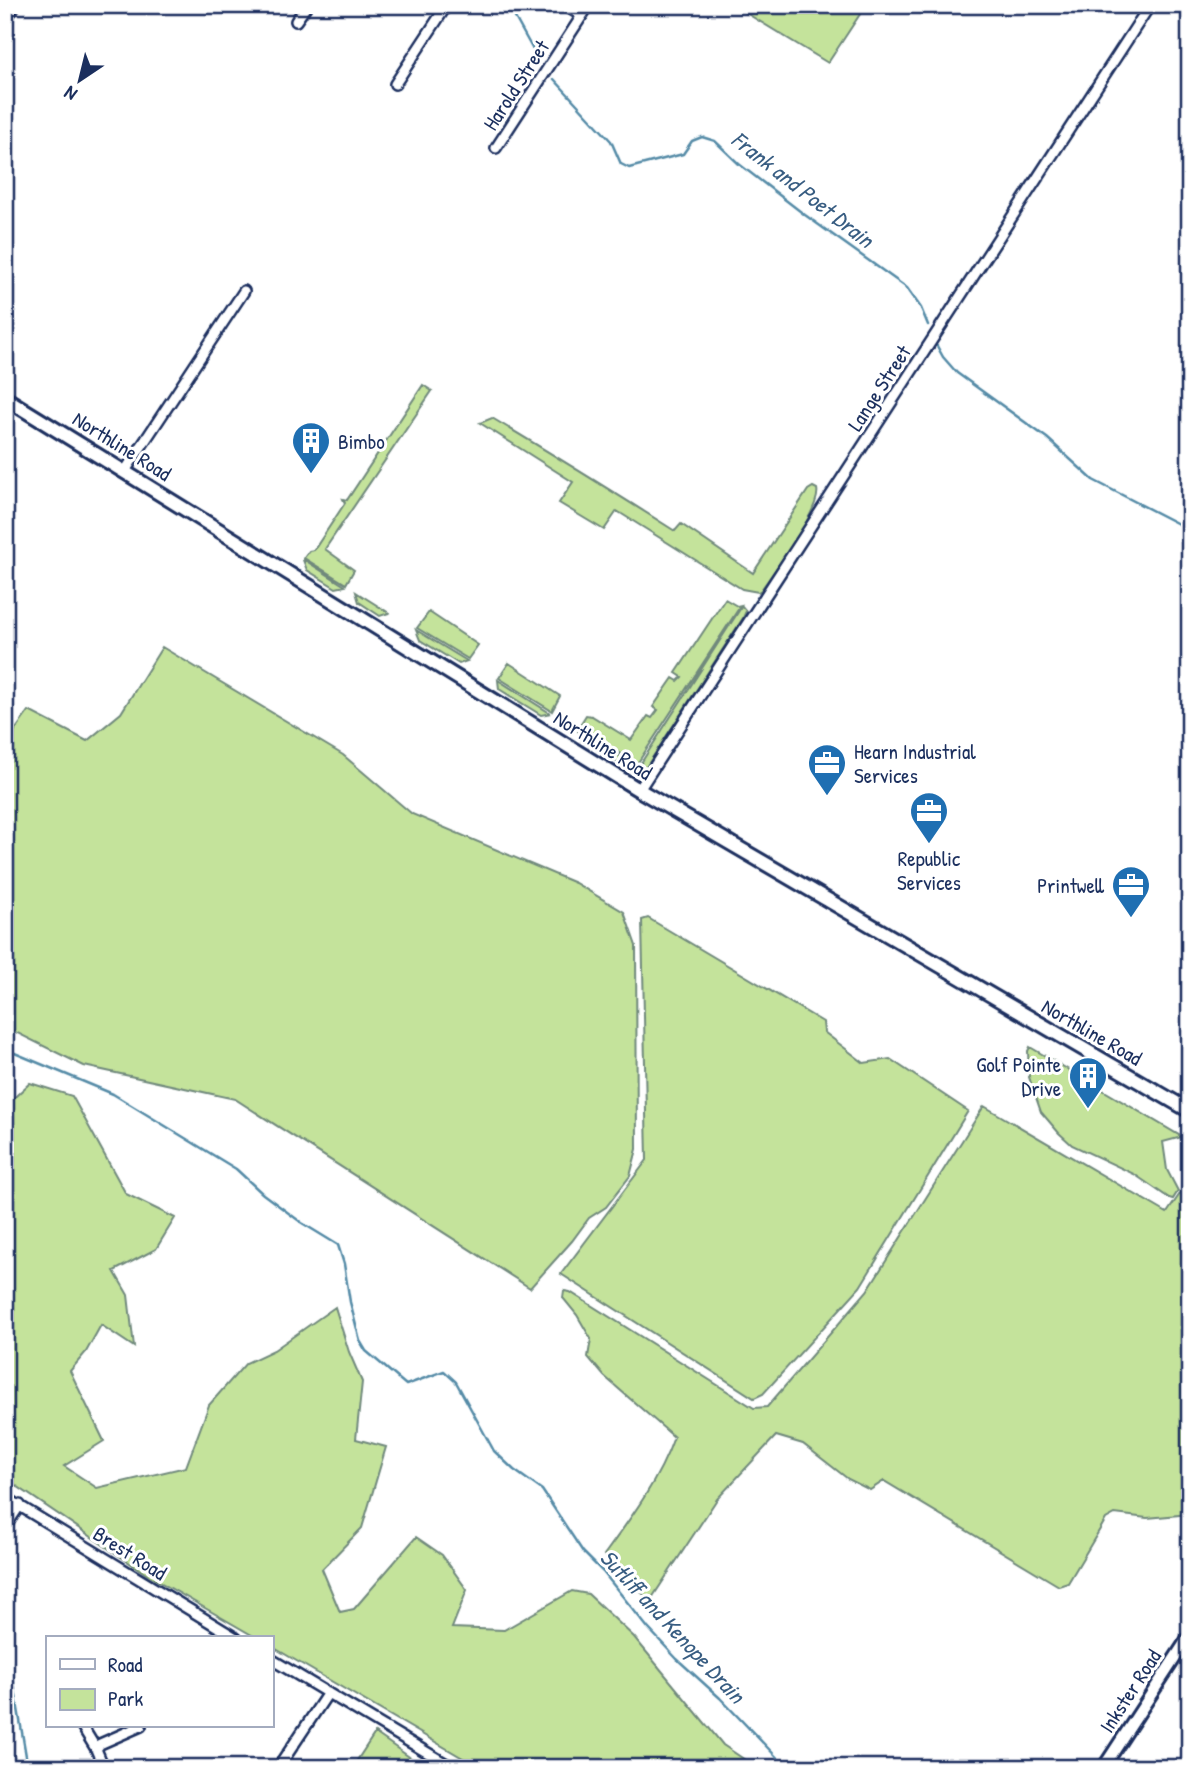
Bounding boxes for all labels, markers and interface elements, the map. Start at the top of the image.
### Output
street label: Harold Street [476,34,556,136]
north arrow [46,46,116,116]
text: N [59,80,82,107]
water label: Frank and Poet Drain [726,124,882,255]
street label: Lange Street [840,339,918,437]
street label: Northline Road [67,404,177,488]
building icon: Bimbo [290,420,332,475]
place label: Bimbo [338,427,385,456]
street label: Northline Road [548,703,658,787]
place label: Hearn Industrial Services [854,737,976,790]
office icon: Hearn Industrial Services [806,742,848,797]
office icon: Republic Services [908,790,950,845]
place label: Republic Services [897,844,961,897]
office icon: Printwell [1110,864,1152,919]
place label: Printwell [1037,871,1105,900]
street label: Northline Road [1037,992,1147,1072]
place label: Golf Pointe Drive [976,1050,1061,1103]
building icon: Golf Pointe Drive [1067,1055,1109,1110]
street label: Brest Road [88,1519,172,1587]
water label: Sutliff and Kenope Drain [593,1542,753,1711]
legend [46,1636,273,1728]
street label: Inkster Road [1092,1644,1168,1738]
text: Road [108,1650,142,1679]
text: Park [108,1684,143,1713]

